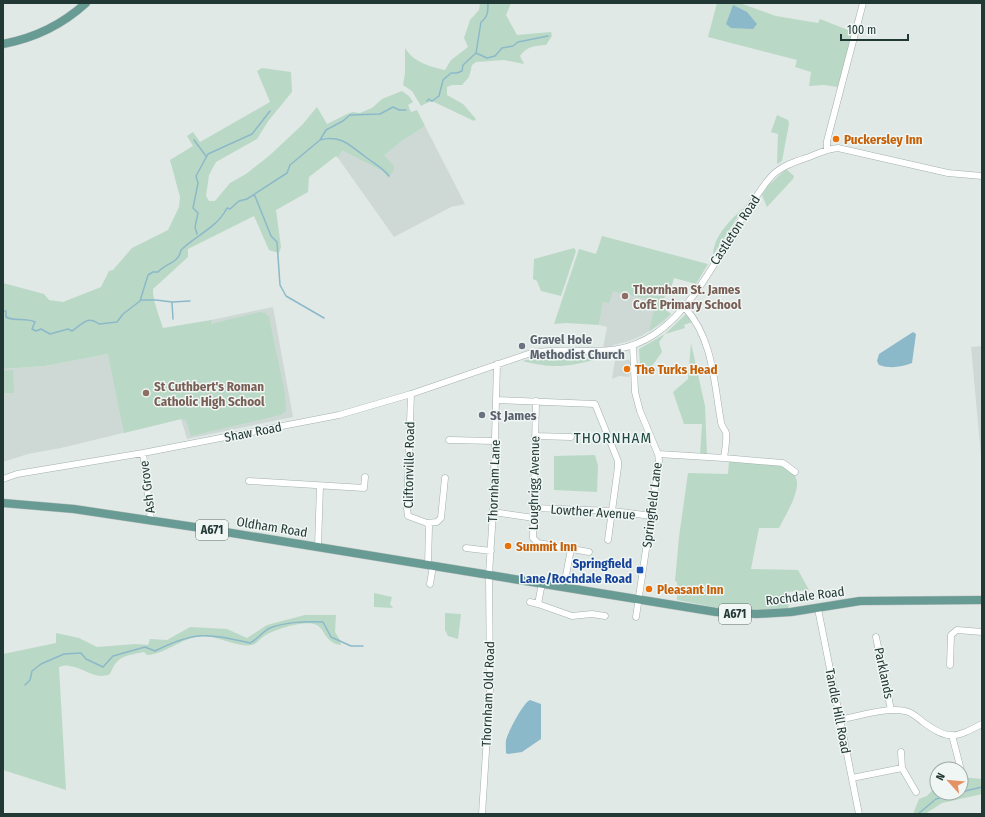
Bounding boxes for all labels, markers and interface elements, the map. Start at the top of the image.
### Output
scale bar [841,16,908,42]
text: 100 m [847,23,876,37]
place label: Puckersley Inn [844,132,923,147]
marker: Puckersley Inn [831,134,841,144]
street label: Castleton Road [707,192,763,268]
place label: Thornham St. James CofE Primary School [633,282,742,312]
marker: Thornham St. James CofE Primary School [620,291,630,301]
place label: Gravel Hole Methodist Church [530,332,625,362]
marker: Gravel Hole Methodist Church [517,341,527,351]
place label: The Turks Head [635,362,718,377]
marker: The Turks Head [622,364,632,374]
place label: St Cuthbert's Roman Catholic High School [154,379,265,409]
marker: St Cuthbert's Roman Catholic High School [141,388,151,398]
place label: St James [490,408,537,423]
marker: St James [477,410,487,420]
street label: Shaw Road [223,419,283,445]
street label: Cliftonville Road [401,421,417,509]
district label: THORNHAM [574,429,652,447]
street label: Loughrigg Avenue [526,436,542,530]
street label: Thornham Lane [485,439,503,523]
street label: Ash Grove [136,460,158,514]
street label: Springfield Lane [639,461,665,549]
street label: Lowther Avenue [550,502,636,522]
street label: Oldham Road [235,514,309,540]
road number: A671 [196,520,228,540]
place label: Summit Inn [516,539,577,554]
marker: Summit Inn [503,541,513,551]
place label: Springfield Lane/Rochdale Road [520,556,632,586]
marker: Springfield Lane/Rochdale Road [635,565,645,575]
place label: Pleasant Inn [657,582,724,597]
marker: Pleasant Inn [644,584,654,594]
street label: Rochdale Road [765,584,845,608]
road number: A671 [719,604,751,624]
street label: Thornham Old Road [479,641,497,747]
street label: Parklands [871,646,897,701]
street label: Tandle Hill Road [822,667,854,755]
north arrow [929,761,969,801]
text: N [933,771,948,783]

